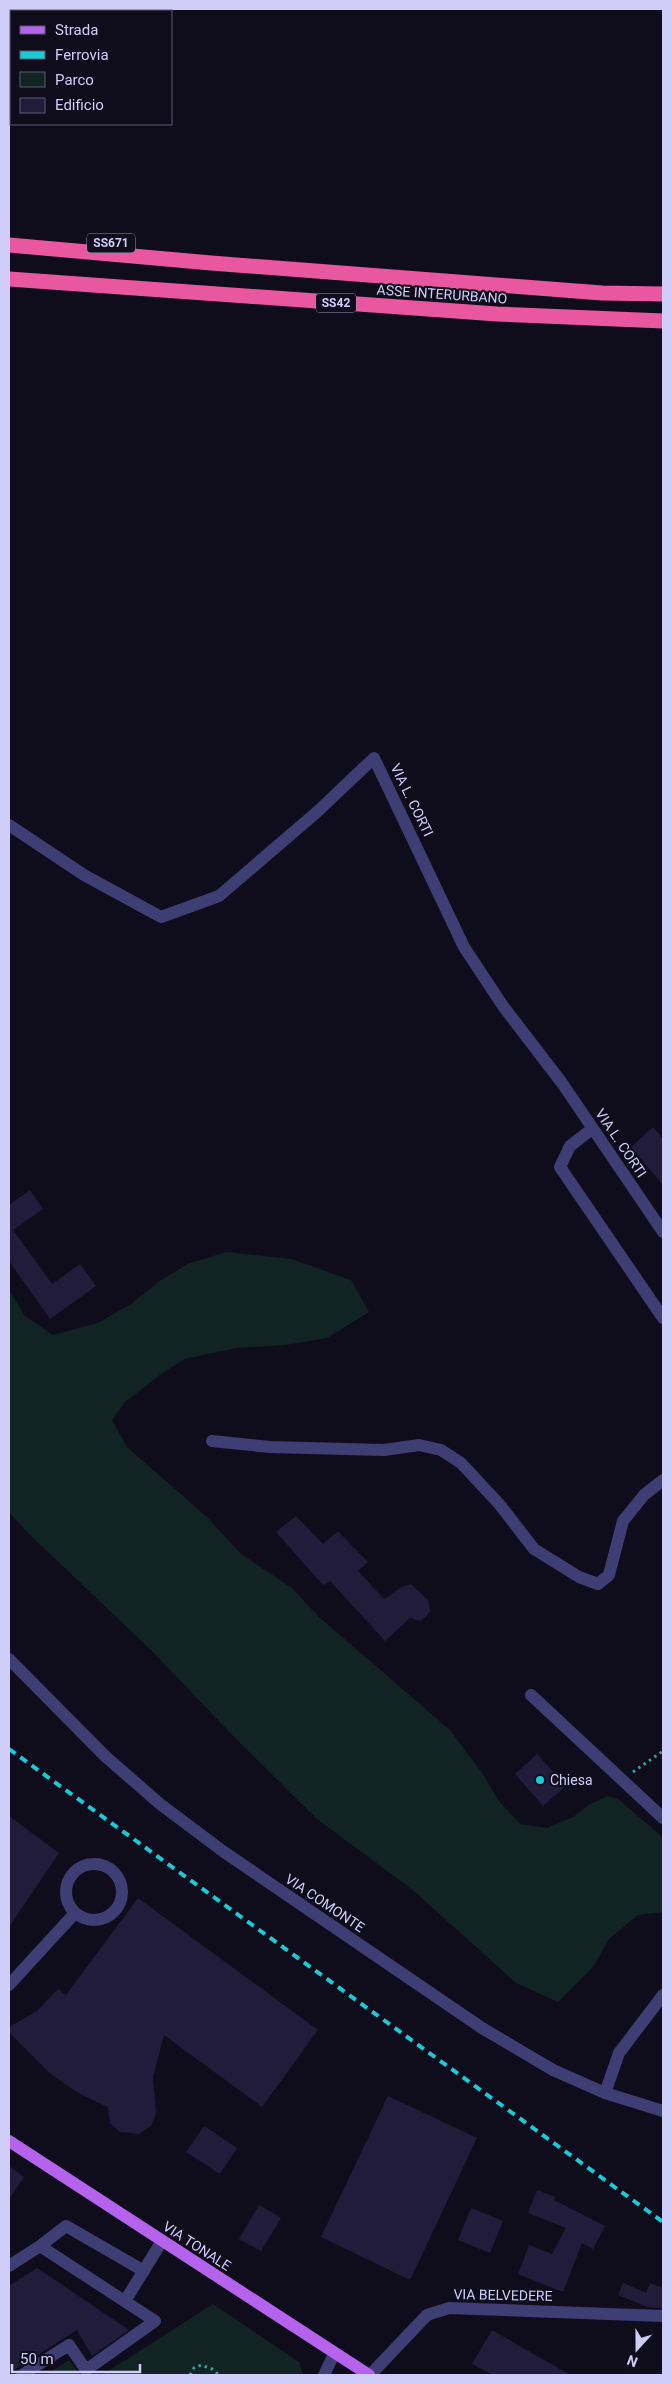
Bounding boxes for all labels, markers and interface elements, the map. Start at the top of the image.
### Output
legend [10,10,172,125]
text: Strada [55,21,98,39]
text: Ferrovia [55,46,109,64]
text: Parco [55,71,94,89]
text: Edificio [55,96,104,114]
road number: SS671 [87,234,135,252]
street label: ASSE INTERURBANO [376,281,508,307]
road number: SS42 [316,294,356,312]
street label: VIA L. CORTI [387,761,437,839]
street label: VIA L. CORTI [592,1106,650,1180]
place label: Chiesa [550,1772,593,1788]
marker: Chiesa [534,1774,546,1786]
street label: VIA COMONTE [282,1871,368,1935]
street label: VIA TONALE [160,2218,234,2274]
street label: VIA BELVEDERE [453,2286,553,2304]
north arrow [612,2324,662,2374]
scale bar [12,2342,140,2374]
text: 50 m [20,2350,54,2368]
text: N [625,2352,640,2370]

